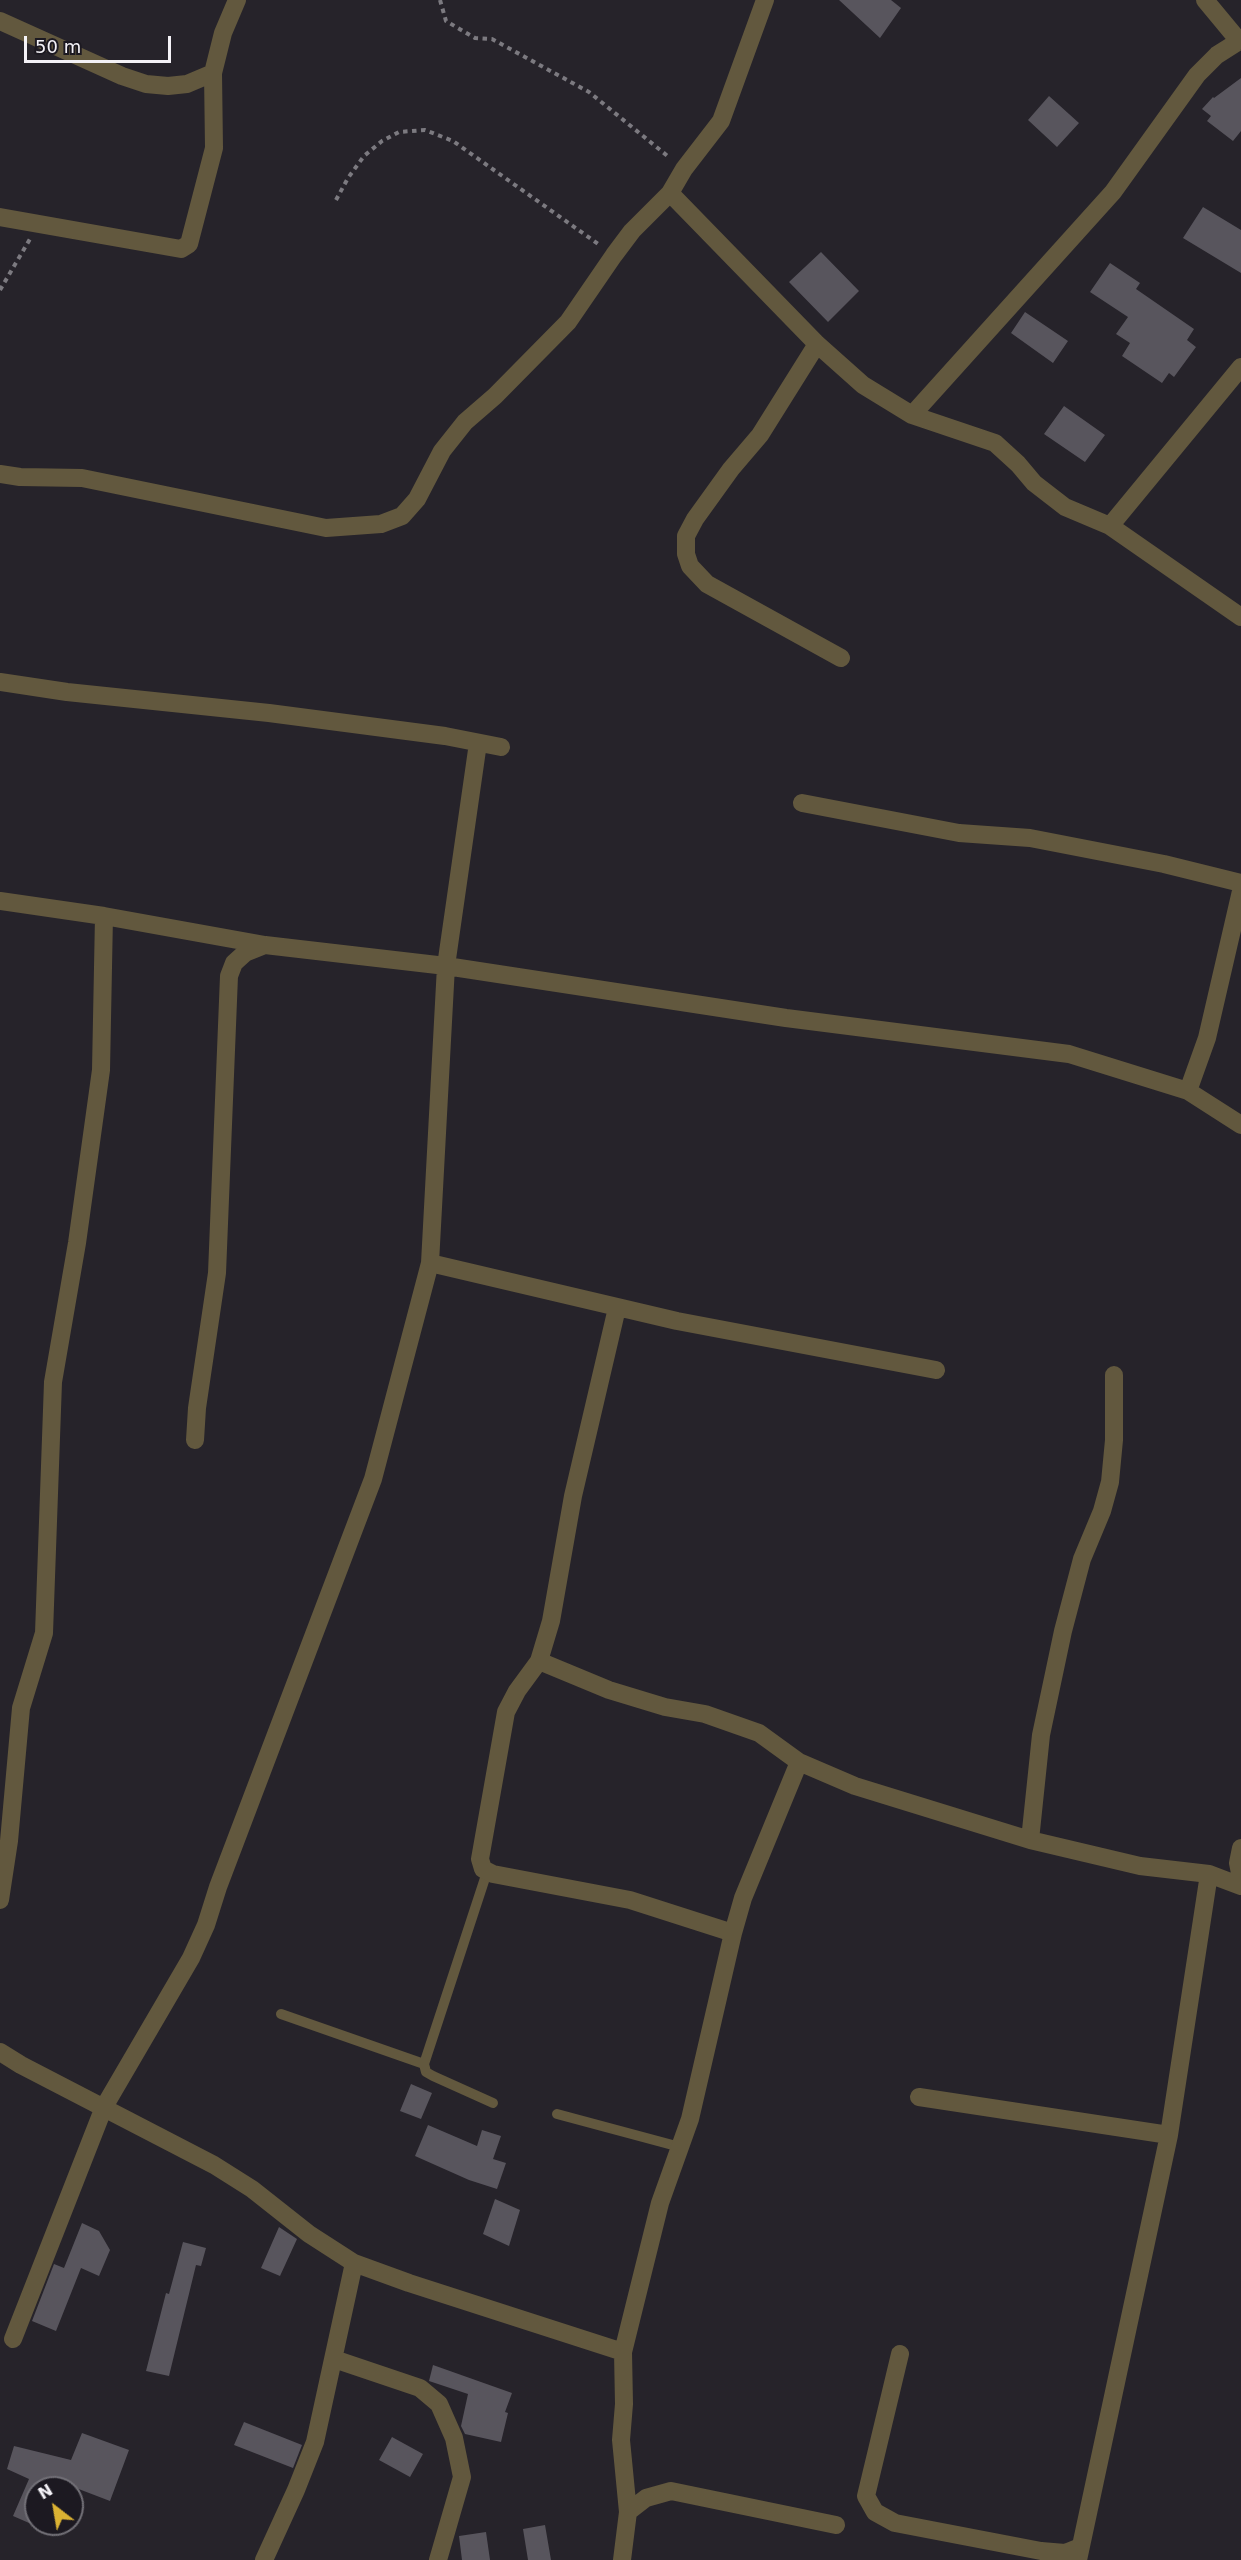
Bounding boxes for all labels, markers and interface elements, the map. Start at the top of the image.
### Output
scale bar [27,24,174,62]
text: 50 m [35,36,81,57]
north arrow [24,2476,84,2536]
text: N [35,2480,56,2503]

